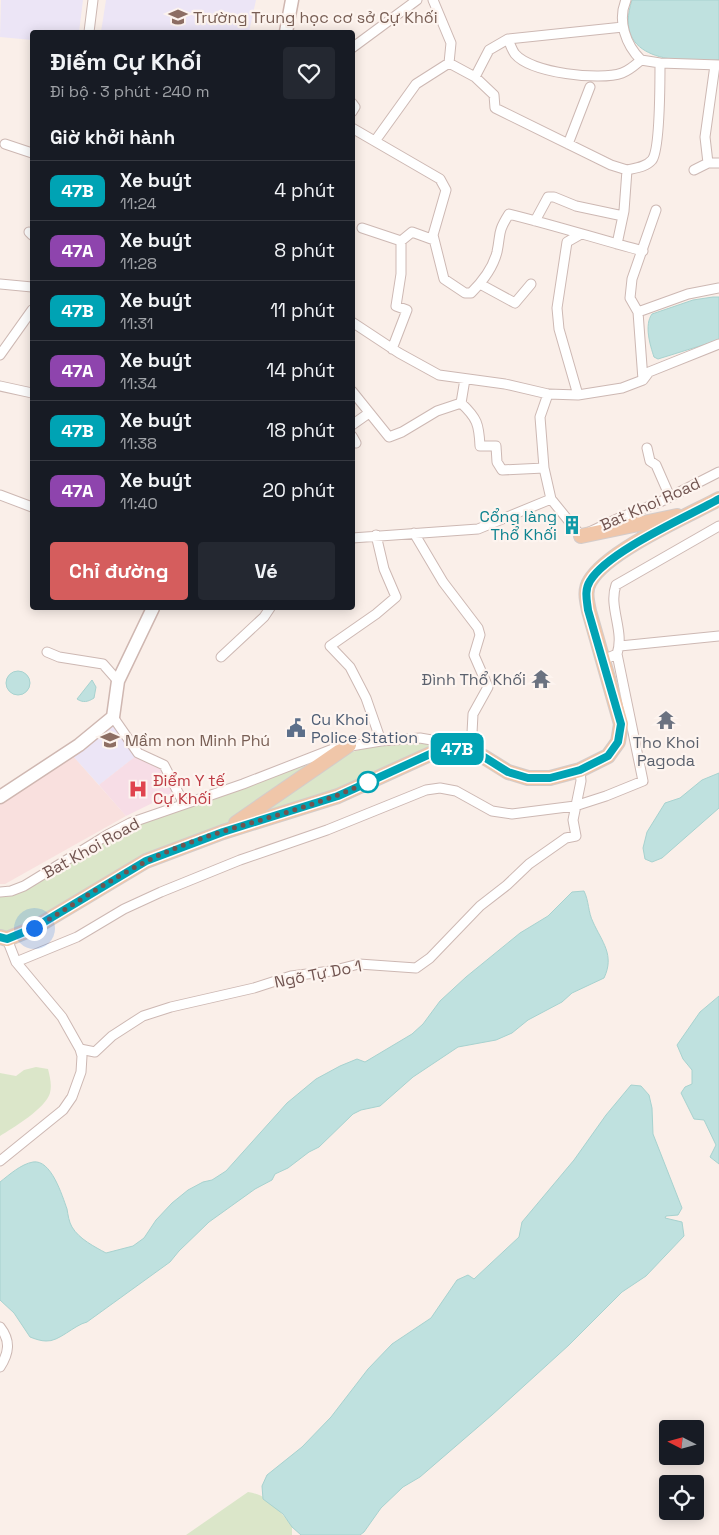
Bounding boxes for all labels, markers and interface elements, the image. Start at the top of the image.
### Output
school or university icon: Trường Trung học cơ sở Cự Khối [167,6,189,28]
place label: Trường Trung học cơ sở Cự Khối [193,7,438,28]
text: Điếm Cự Khối [50,46,202,77]
button: heart [283,47,335,99]
text: Đi bộ · 3 phút · 240 m [50,81,209,102]
text: Giờ khởi hành [50,125,175,150]
text: Xe buýt [120,168,192,193]
text: 4 phút [274,178,335,203]
text: 47B [61,179,94,202]
text: 11:24 [120,193,157,214]
text: Xe buýt [120,228,192,253]
text: 8 phút [274,238,335,263]
text: 47A [61,239,94,262]
text: 11:28 [120,253,157,274]
text: Xe buýt [120,288,192,313]
text: 11 phút [270,298,335,323]
text: 47B [61,299,94,322]
text: 11:31 [120,313,154,334]
text: Xe buýt [120,348,192,373]
text: 14 phút [266,358,335,383]
text: 47A [61,359,94,382]
text: 11:34 [120,373,157,394]
text: Xe buýt [120,408,192,433]
text: 18 phút [266,418,335,443]
text: 47B [61,419,94,442]
text: 11:38 [120,433,157,454]
text: Xe buýt [120,468,192,493]
street label: Bat Khoi Road [597,473,703,535]
text: 20 phút [262,478,335,503]
text: 47A [61,479,94,502]
text: 11:40 [120,493,158,514]
place label: Cổng làng Thổ Khối [479,506,557,545]
building icon: Cổng làng Thổ Khối [561,514,583,536]
button: Chỉ đường [50,542,188,600]
button: Vé [198,542,335,600]
temple icon: Đình Thổ Khối [530,668,552,690]
place label: Đình Thổ Khối [422,669,526,690]
place label: Cu Khoi Police Station [311,709,418,748]
temple icon: Tho Khoi Pagoda [655,709,677,731]
public building icon: Cu Khoi Police Station [285,717,307,739]
school or university icon: Mầm non Minh Phú [99,729,121,751]
place label: Mầm non Minh Phú [125,730,270,751]
place label: Tho Khoi Pagoda [633,732,699,771]
line badge: 47B [428,733,486,765]
text: 47B [441,737,473,760]
place label: Điểm Y tế Cự Khối [153,770,225,809]
unlabelled marker [357,771,379,793]
hospital icon: Điểm Y tế Cự Khối [127,778,149,800]
street label: Bat Khoi Road [39,813,143,883]
your location [22,916,47,941]
street label: Ngõ Tự Do 1 [272,955,364,993]
north arrow [659,1420,704,1465]
map controls [659,1420,704,1520]
button: locate [659,1475,704,1520]

